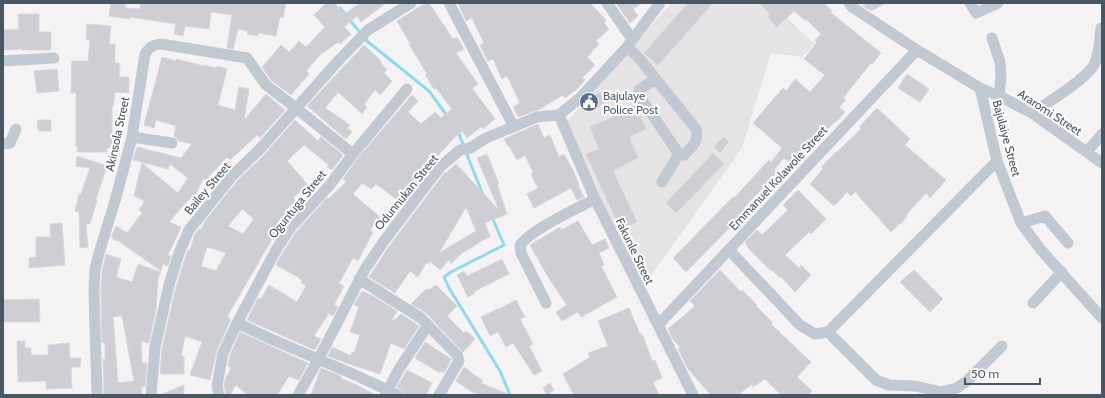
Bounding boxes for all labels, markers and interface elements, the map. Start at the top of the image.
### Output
street label: Araromi Street [1015,86,1085,138]
place label: Bajulaye Police Post [603,88,658,117]
public building icon: Bajulaye Police Post [578,91,600,113]
street label: Akinsola Street [102,95,132,173]
street label: Bajulaiye Street [990,98,1024,178]
street label: Emmanuel Kolawole Street [726,123,830,233]
street label: Odunnukan Street [371,151,441,233]
street label: Bailey Street [181,159,233,217]
street label: Oguntuga Street [265,167,329,241]
street label: Fakunle Street [612,215,658,287]
scale bar [965,360,1040,386]
text: 50 m [971,366,999,381]

